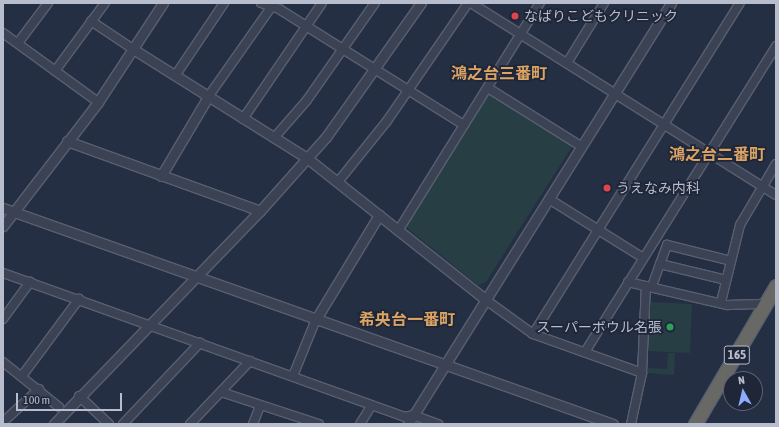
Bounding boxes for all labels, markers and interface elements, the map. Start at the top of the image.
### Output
place label: なばりこどもクリニック [524,8,678,24]
marker: なばりこどもクリニック [509,10,521,22]
district label: 鴻之台三番町 [451,63,547,83]
district label: 鴻之台二番町 [669,144,765,164]
place label: うえなみ内科 [616,180,700,196]
marker: うえなみ内科 [601,182,613,194]
district label: 希央台一番町 [359,309,455,329]
place label: スーパーボウル名張 [536,319,662,335]
marker: スーパーボウル名張 [665,322,675,332]
road number: 165 [723,344,751,366]
north arrow [723,371,763,411]
text: N [737,374,746,387]
scale bar [18,385,124,411]
text: 100 m [23,393,50,407]

